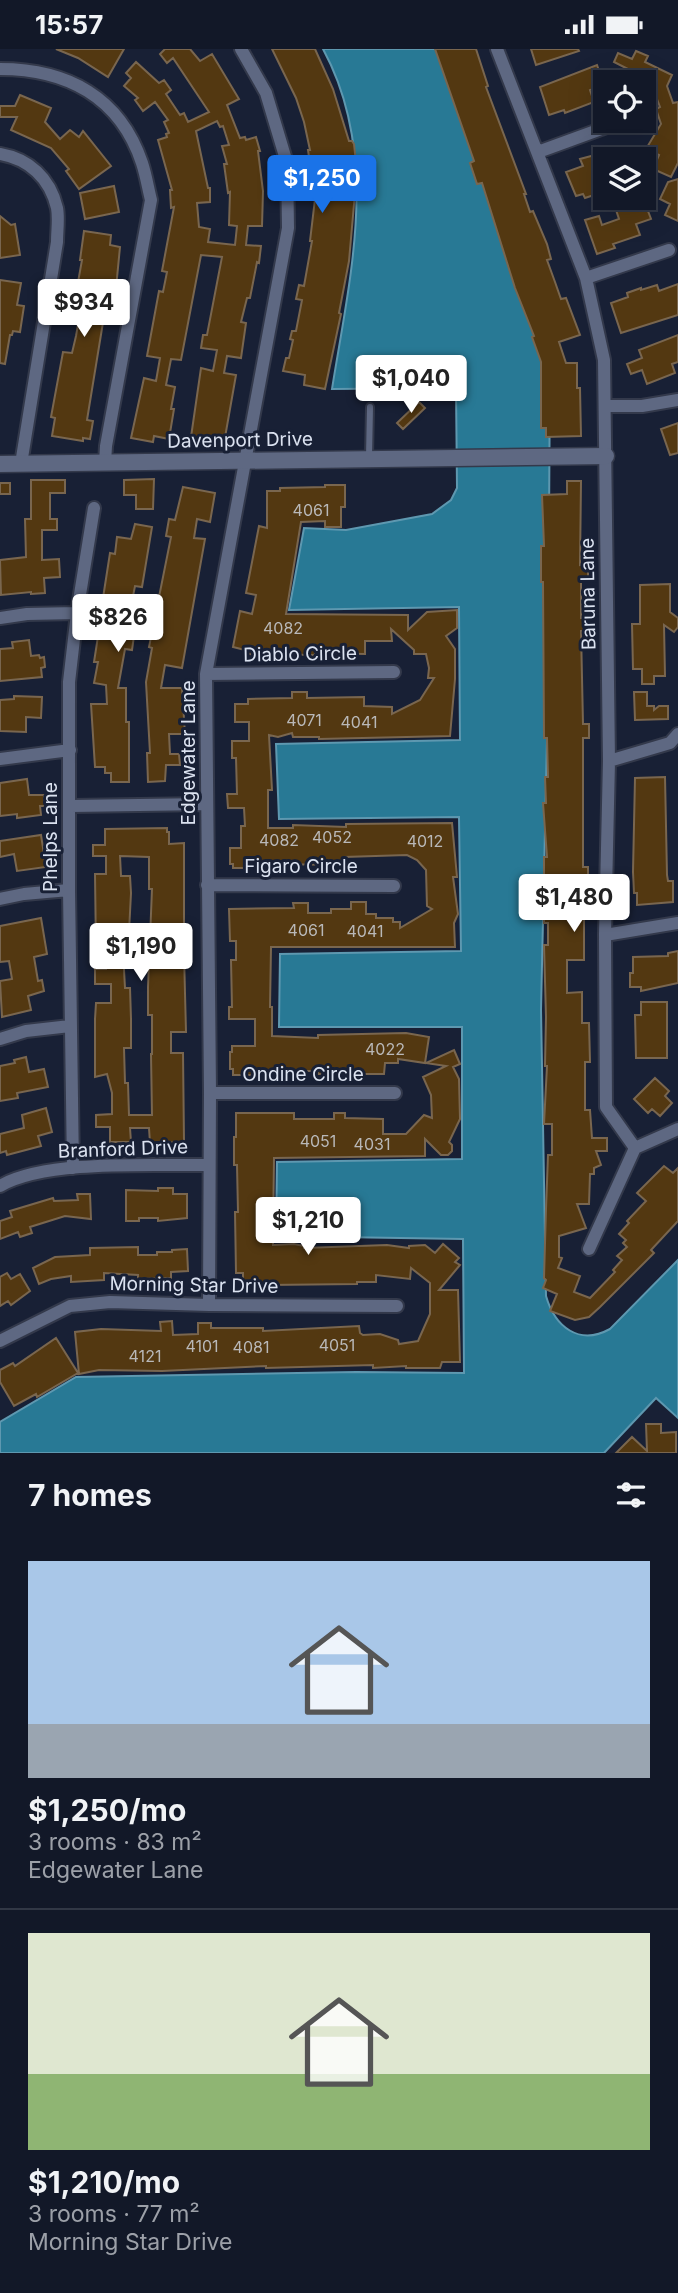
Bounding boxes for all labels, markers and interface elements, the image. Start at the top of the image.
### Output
text: 15:57 [35,9,103,40]
map controls [593,70,656,210]
button: locate [593,70,656,133]
button: layers [593,147,656,210]
pin: $1,250 [265,155,379,215]
text: $1,250 [283,164,361,192]
pin: $934 [43,279,125,339]
text: $934 [54,288,114,316]
pin: $1,040 [354,355,468,415]
text: $1,040 [372,364,450,392]
street label: Davenport Drive [167,427,313,453]
house number: 4061 [293,500,329,520]
street label: Baruna Lane [576,538,600,650]
pin: $826 [77,595,159,654]
text: $826 [88,603,148,631]
house number: 4082 [263,618,303,638]
street label: Diablo Circle [243,642,357,666]
street label: Edgewater Lane [177,681,200,825]
house number: 4071 [286,710,322,730]
house number: 4041 [341,712,377,732]
street label: Phelps Lane [39,782,62,892]
house number: 4052 [312,827,352,847]
house number: 4082 [259,830,299,850]
house number: 4012 [407,831,443,851]
street label: Figaro Circle [244,855,358,878]
pin: $1,480 [517,875,631,934]
text: $1,480 [535,883,613,911]
house number: 4061 [288,920,324,940]
house number: 4041 [347,921,383,941]
pin: $1,190 [84,923,198,983]
text: $1,190 [106,932,176,960]
house number: 4022 [365,1039,405,1059]
street label: Ondine Circle [242,1063,364,1086]
house number: 4051 [300,1131,336,1151]
house number: 4031 [354,1134,390,1154]
street label: Branford Drive [57,1135,189,1163]
pin: $1,210 [251,1197,365,1257]
text: $1,210 [272,1206,344,1234]
street label: Morning Star Drive [109,1272,279,1298]
house number: 4051 [319,1335,355,1355]
house number: 4101 [185,1336,219,1356]
house number: 4081 [233,1337,269,1357]
house number: 4121 [129,1346,161,1366]
icon: filters [612,1476,650,1514]
text: 7 homes [28,1477,152,1513]
icon: home [276,1607,402,1733]
text: $1,250/mo [28,1792,186,1828]
text: 3 rooms · 83 m² [28,1828,202,1856]
text: Edgewater Lane [28,1856,204,1884]
icon: home [276,1979,402,2105]
text: $1,210/mo [28,2164,180,2200]
text: 3 rooms · 77 m² [28,2200,200,2228]
text: Morning Star Drive [28,2228,232,2256]

